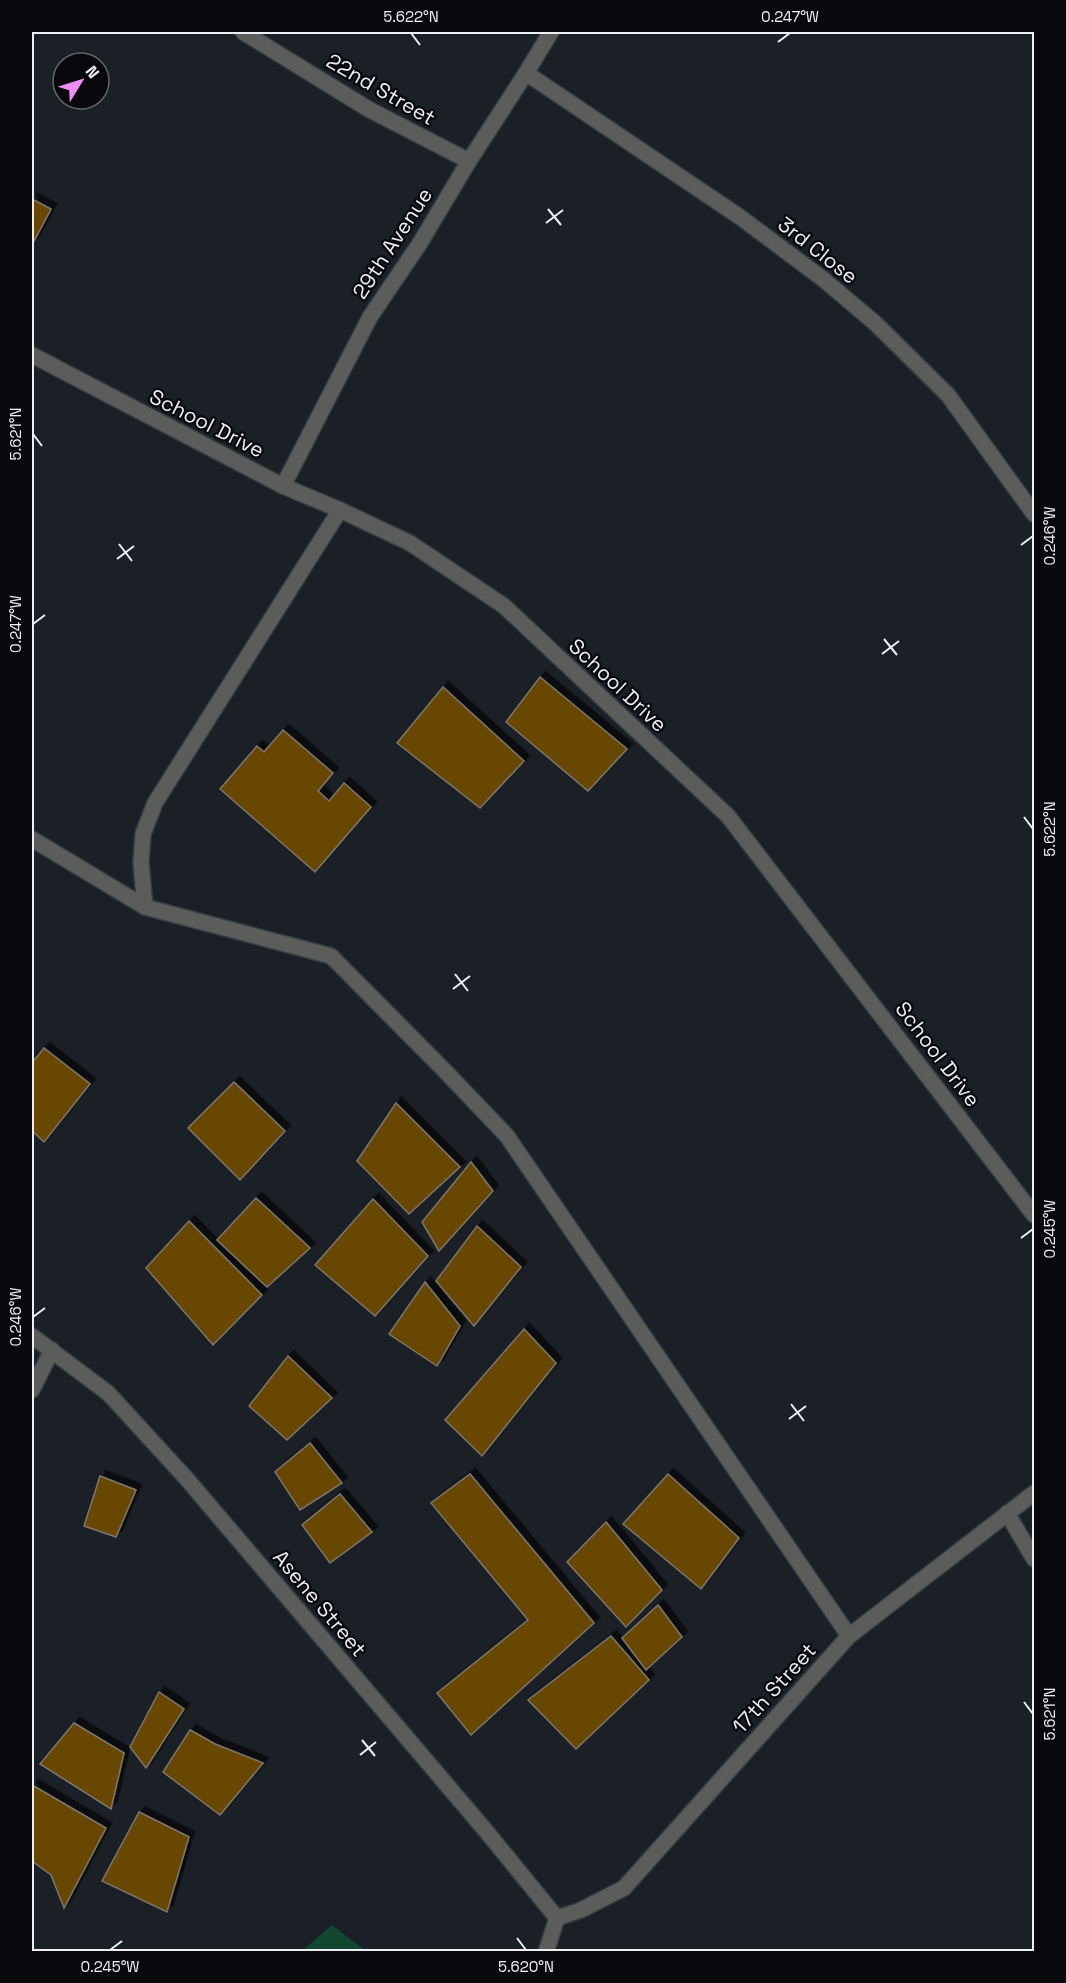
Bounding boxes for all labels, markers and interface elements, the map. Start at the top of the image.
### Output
text: 5.622°N [383,7,439,26]
text: 0.247°W [761,7,819,26]
street label: 22nd Street [322,47,440,131]
north arrow [51,51,111,111]
text: N [81,61,104,83]
street label: 29th Avenue [346,182,438,304]
street label: 3rd Close [773,210,863,290]
street label: School Drive [145,383,269,463]
text: 5.621°N [6,408,25,460]
text: 0.246°W [1040,506,1059,566]
text: 0.247°W [6,595,25,653]
street label: School Drive [563,632,673,738]
text: 5.622°N [1040,801,1059,857]
street label: School Drive [890,996,986,1112]
text: 0.245°W [1040,1200,1059,1258]
text: 0.246°W [6,1287,25,1347]
street label: Asene Street [267,1544,373,1662]
street label: 17th Street [726,1637,822,1739]
text: 5.621°N [1040,1688,1059,1740]
text: 0.245°W [81,1957,139,1976]
text: 5.620°N [498,1957,554,1976]

